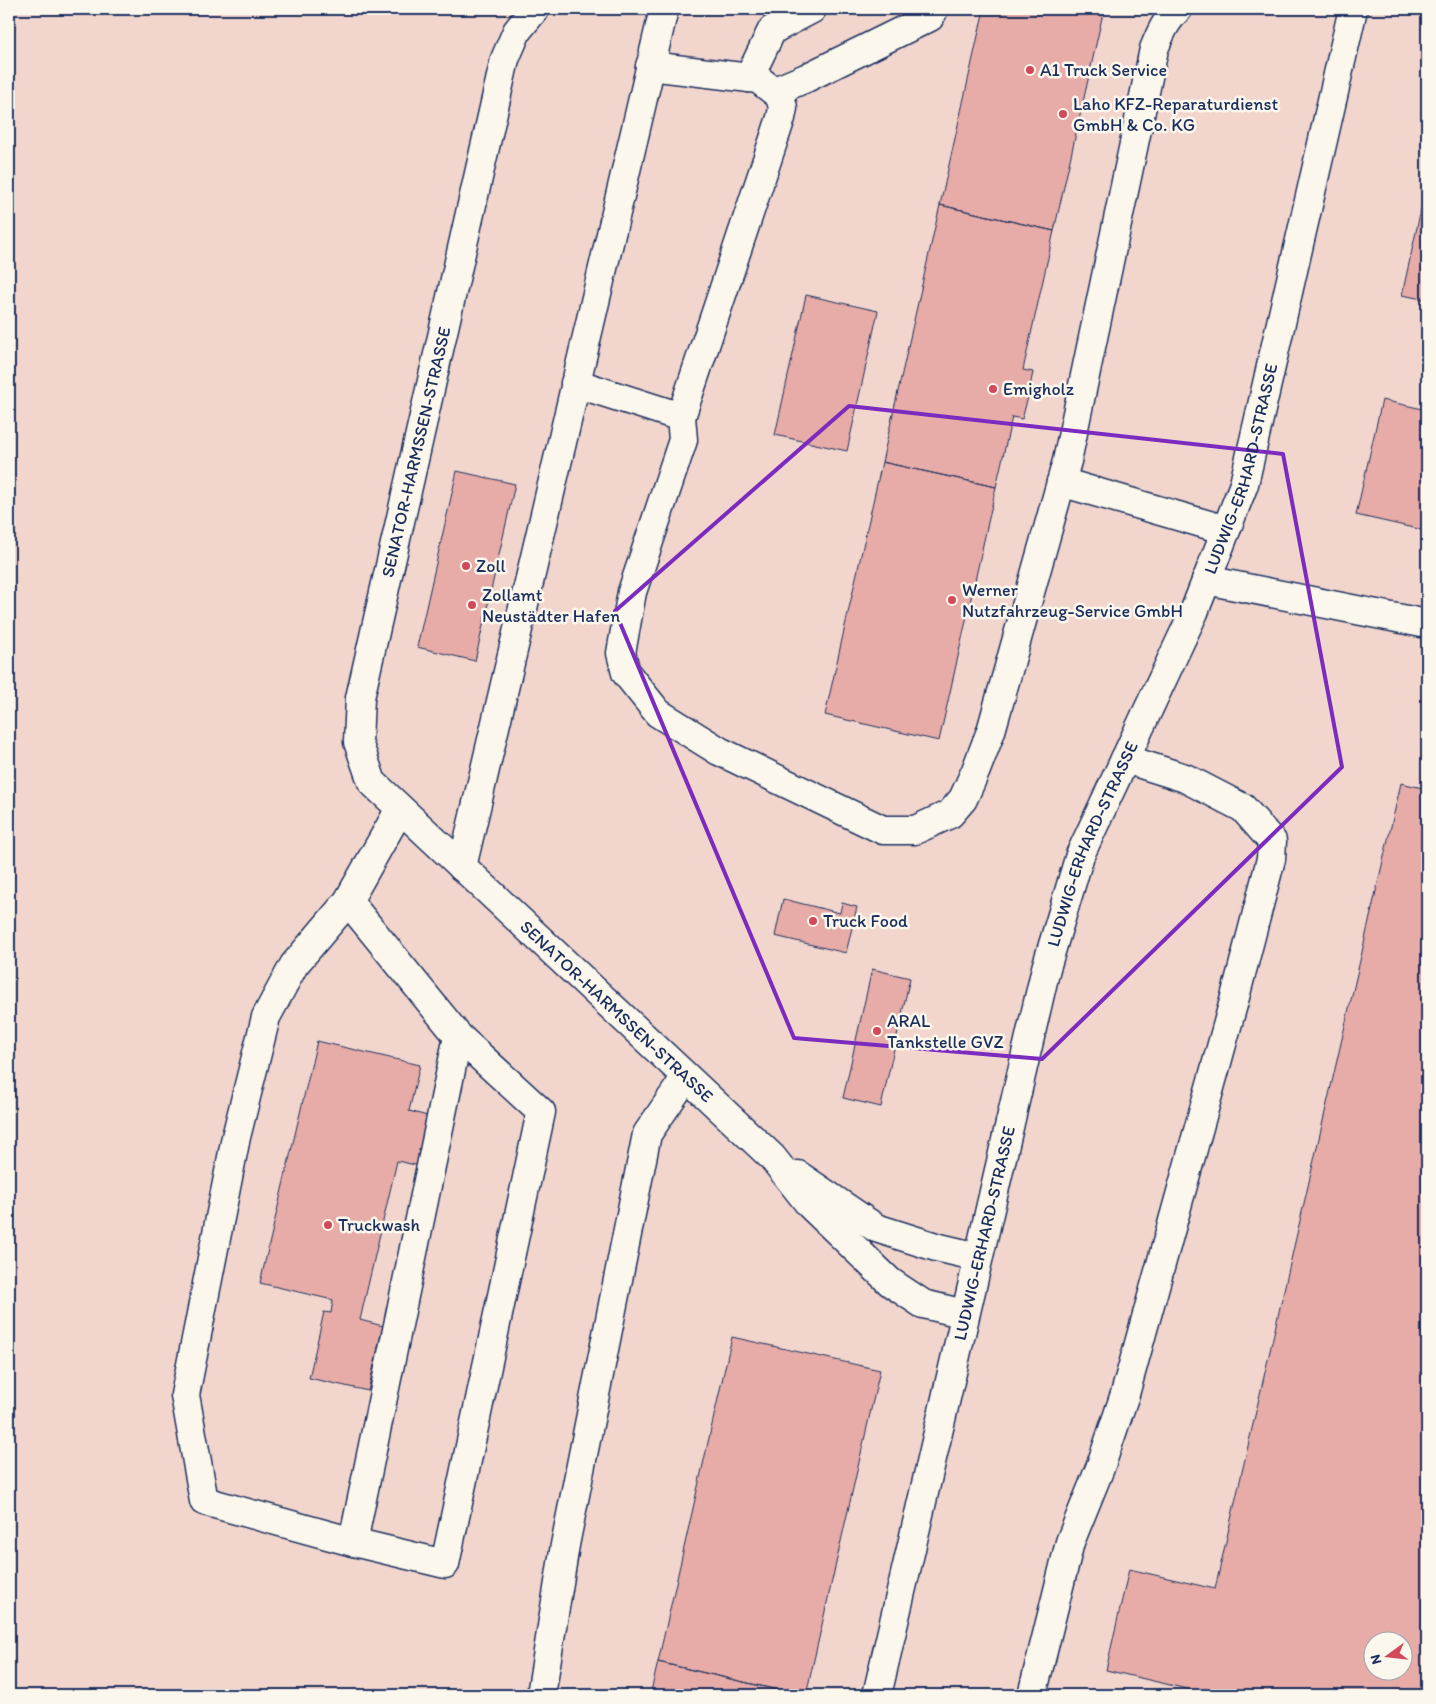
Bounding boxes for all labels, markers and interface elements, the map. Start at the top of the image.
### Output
place label: A1 Truck Service [1040,59,1167,81]
marker: A1 Truck Service [1024,64,1036,76]
place label: Laho KFZ-Reparaturdienst GmbH & Co. KG [1073,93,1278,136]
marker: Laho KFZ-Reparaturdienst GmbH & Co. KG [1057,108,1069,120]
street label: SENATOR-HARMSSEN-STRASSE [376,324,456,579]
street label: LUDWIG-ERHARD-STRASSE [1199,361,1282,577]
place label: Emigholz [1003,378,1074,400]
marker: Emigholz [987,383,999,395]
place label: Zoll [476,555,506,577]
marker: Zoll [460,560,472,572]
place label: Werner Nutzfahrzeug-Service GmbH [962,579,1183,622]
place label: Zollamt Neustädter Hafen [482,584,620,627]
marker: Werner Nutzfahrzeug-Service GmbH [946,594,958,606]
marker: Zollamt Neustädter Hafen [466,599,478,611]
street label: LUDWIG-ERHARD-STRASSE [1042,738,1143,949]
place label: Truck Food [823,910,908,932]
marker: Truck Food [807,915,819,927]
street label: SENATOR-HARMSSEN-STRASSE [516,916,718,1107]
place label: ARAL Tankstelle GVZ [887,1010,1004,1053]
marker: ARAL Tankstelle GVZ [871,1025,883,1037]
street label: LUDWIG-ERHARD-STRASSE [949,1124,1020,1343]
place label: Truckwash [338,1214,421,1236]
marker: Truckwash [322,1219,334,1231]
north arrow [1364,1632,1414,1682]
text: N [1366,1652,1385,1666]

